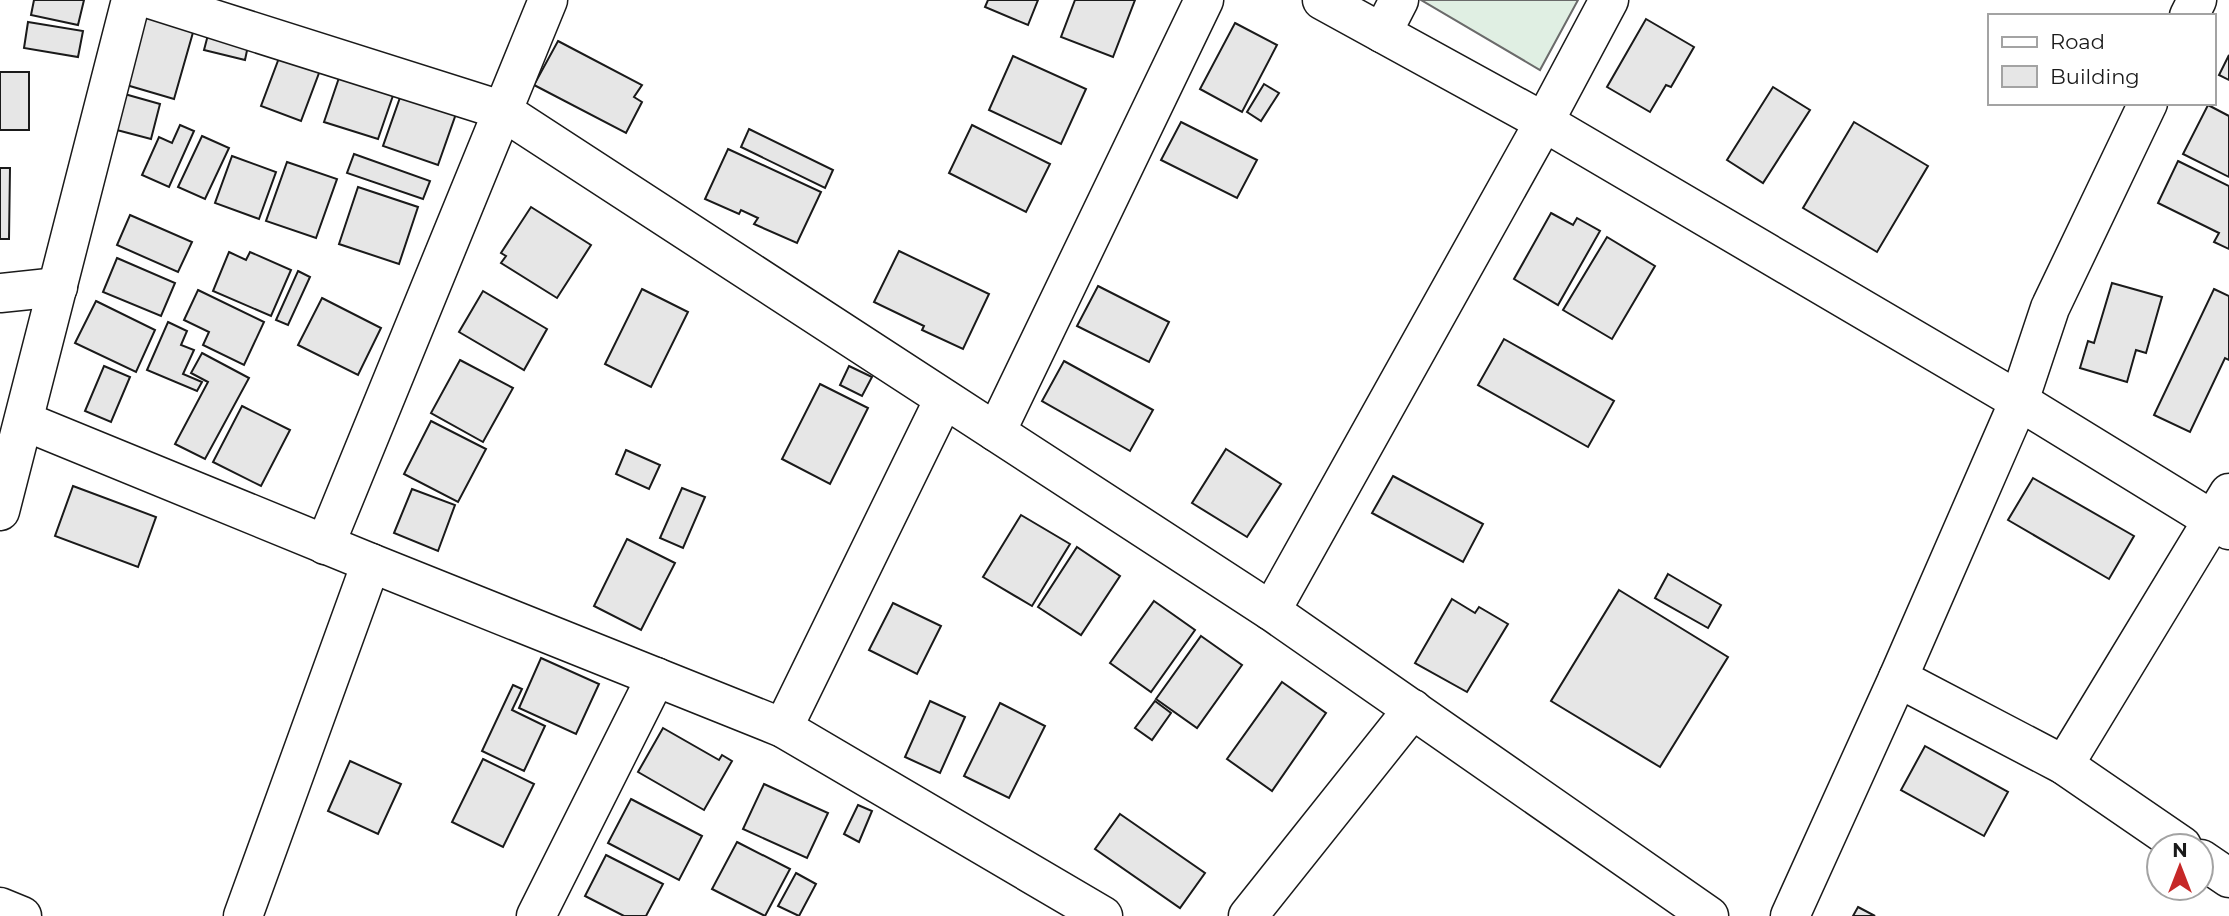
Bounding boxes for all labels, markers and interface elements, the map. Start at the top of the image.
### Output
legend [1988,14,2215,105]
text: Road [2050,29,2105,54]
text: Building [2050,64,2140,89]
north arrow [2145,832,2215,902]
text: N [2172,839,2188,862]

